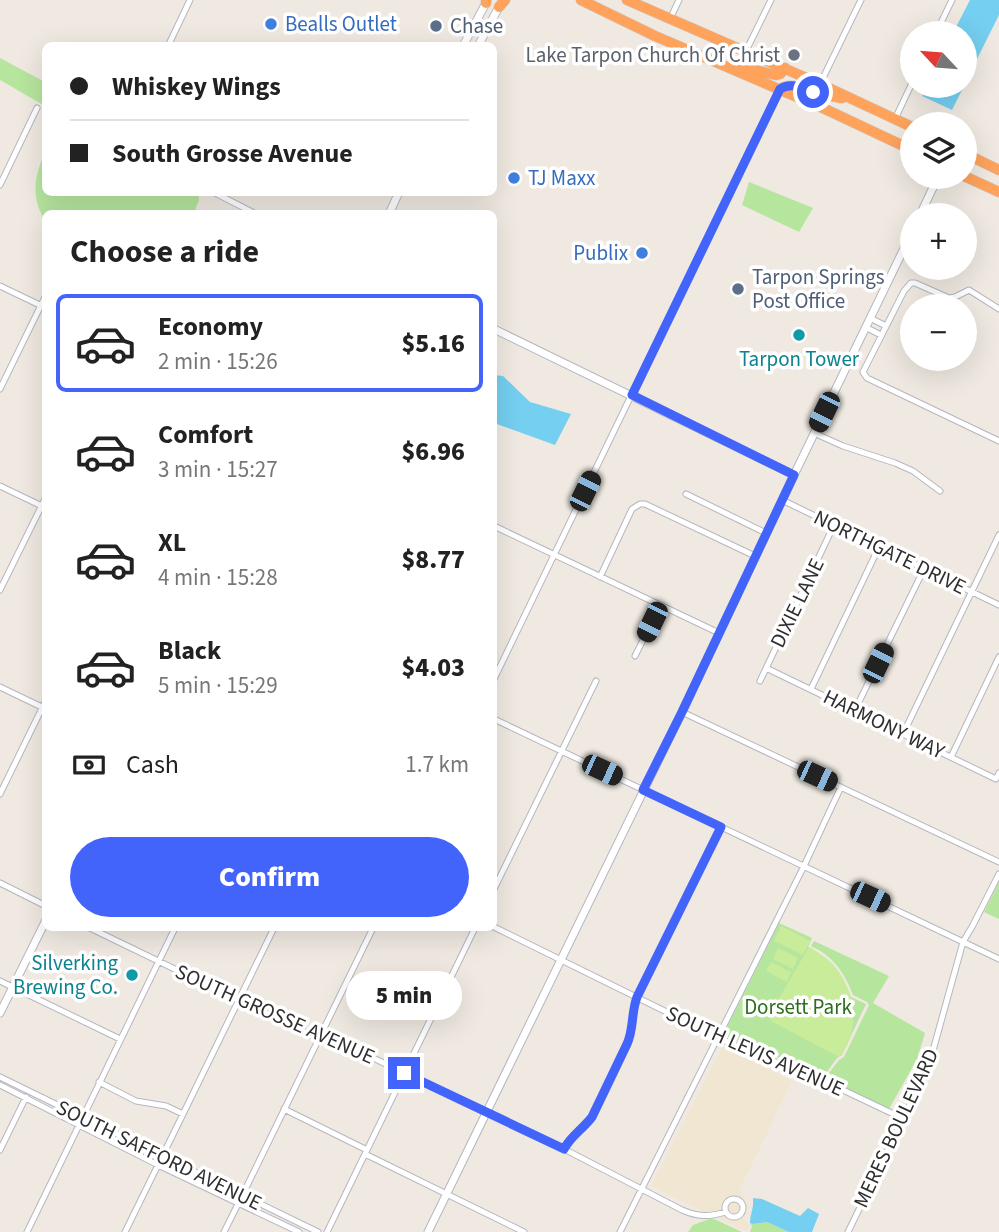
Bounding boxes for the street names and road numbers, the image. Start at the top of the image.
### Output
street label: NORTHGATE DRIVE [809,502,971,602]
street label: DIXIE LANE [762,553,832,653]
street label: HARMONY WAY [818,682,951,767]
street label: SOUTH GROSSE AVENUE [171,957,379,1071]
street label: SOUTH LEVIS AVENUE [661,998,849,1104]
street label: MERES BOULEVARD [846,1043,946,1213]
street label: SOUTH SAFFORD AVENUE [51,1092,267,1218]

